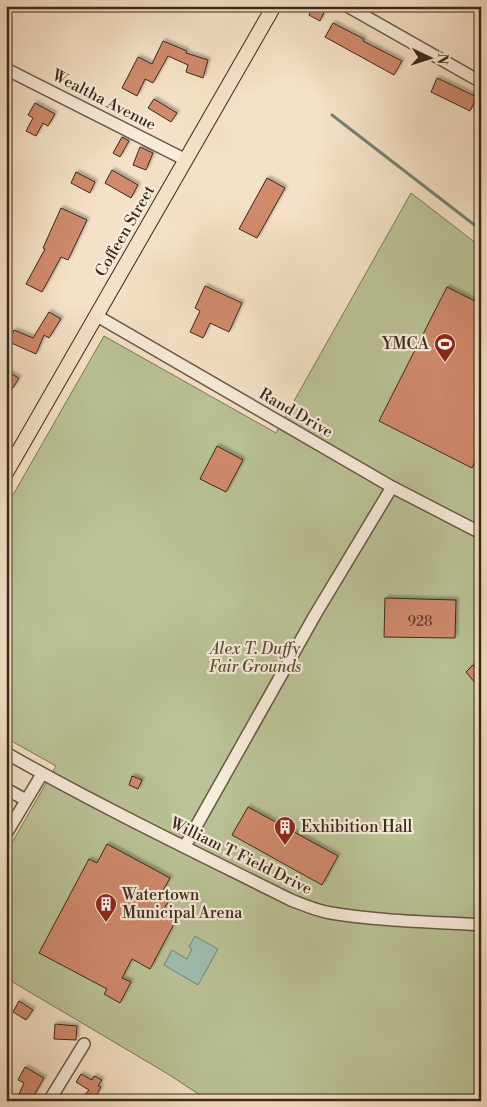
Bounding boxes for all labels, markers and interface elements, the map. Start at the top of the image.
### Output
north arrow [404,32,454,82]
text: N [433,53,451,65]
street label: Wealtha Avenue [48,65,159,135]
street label: Coffeen Street [91,181,159,280]
sports icon: YMCA [433,332,457,363]
place label: YMCA [381,334,430,354]
street label: Rand Drive [255,384,337,442]
house number: 928 [407,613,433,631]
park label: Alex T. Duffy Fair Grounds [208,639,301,677]
street label: William T Field Drive [166,812,315,899]
building icon: Exhibition Hall [273,815,297,846]
place label: Exhibition Hall [301,817,413,837]
place label: Watertown Municipal Arena [121,885,243,923]
building icon: Watertown Municipal Arena [94,892,118,923]

